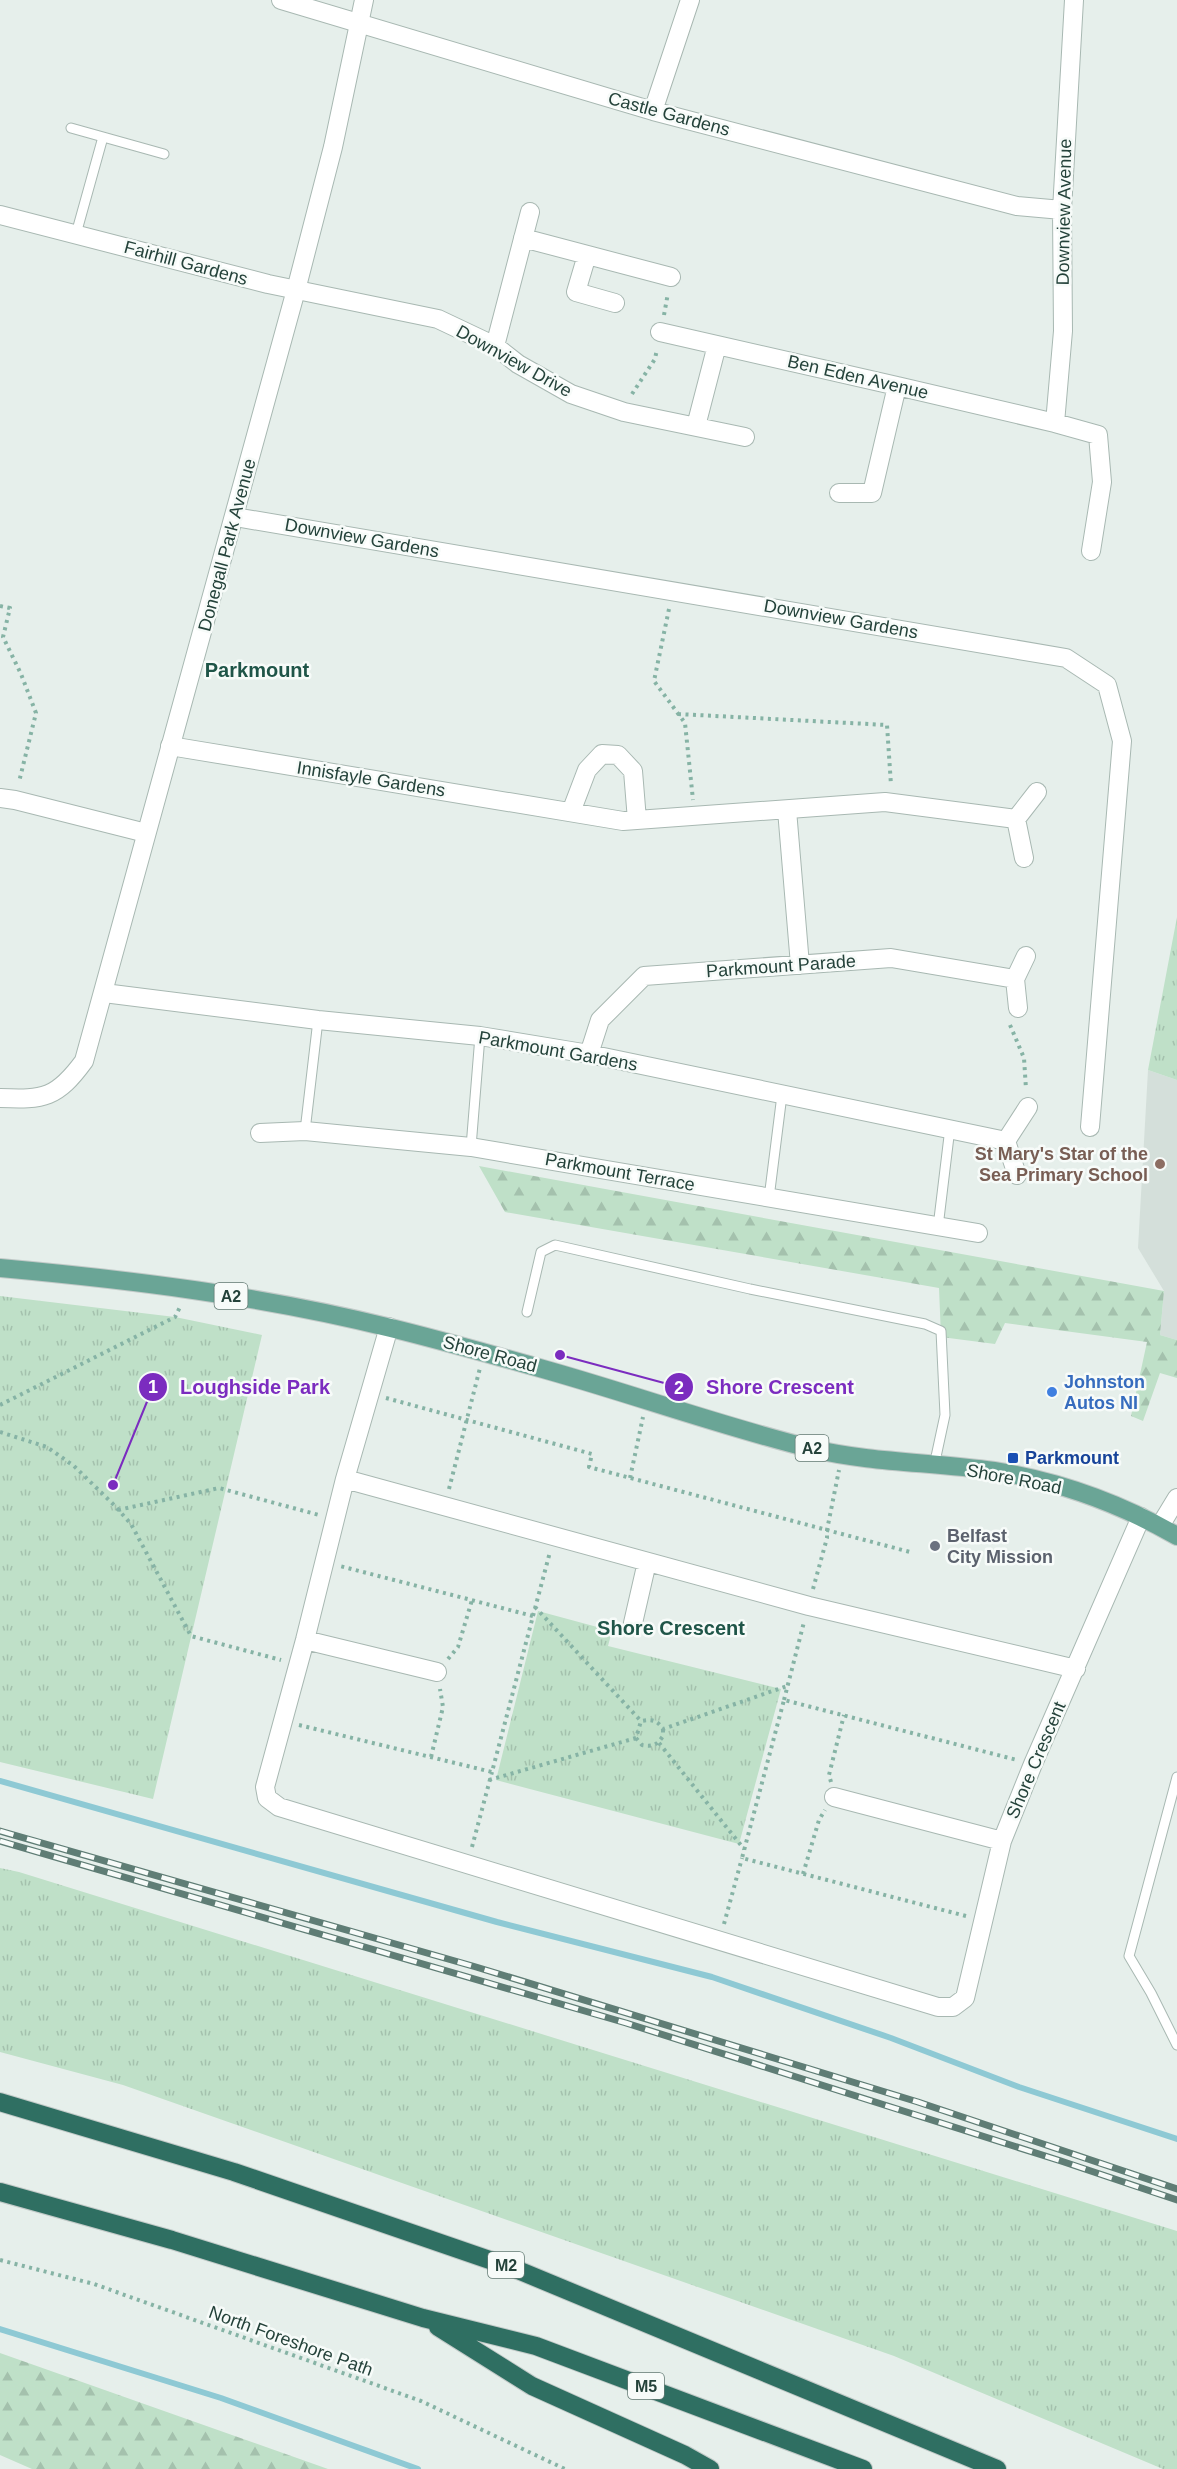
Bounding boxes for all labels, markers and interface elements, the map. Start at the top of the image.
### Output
street label: Castle Gardens [606,88,732,140]
street label: Downview Avenue [1053,138,1075,286]
street label: Fairhill Gardens [122,237,250,289]
street label: Downview Drive [453,321,575,401]
street label: Ben Eden Avenue [786,351,930,403]
street label: Donegall Park Avenue [194,457,260,633]
street label: Downview Gardens [283,515,441,561]
street label: Downview Gardens [762,596,920,642]
district label: Parkmount [205,659,310,681]
street label: Innisfayle Gardens [295,757,447,801]
street label: Parkmount Parade [705,951,857,981]
street label: Parkmount Gardens [477,1027,639,1075]
place label: St Mary's Star of the Sea Primary School [975,1144,1148,1185]
street label: Parkmount Terrace [544,1149,696,1195]
marker: St Mary's Star of the Sea Primary School [1153,1157,1167,1171]
road number: A2 [214,1283,248,1309]
street label: Shore Road [441,1332,539,1376]
callout: Loughside Park [138,1368,342,1406]
callout: Shore Crescent [664,1368,866,1406]
place label: Johnston Autos NI [1064,1372,1145,1413]
text: Loughside Park [180,1376,331,1398]
text: Shore Crescent [706,1376,854,1398]
text: 1 [148,1377,158,1397]
text: 2 [674,1378,684,1398]
marker: Johnston Autos NI [1045,1385,1059,1399]
road number: A2 [796,1435,828,1461]
place label: Parkmount [1025,1448,1119,1468]
marker: Parkmount [1006,1451,1020,1465]
street label: Shore Road [965,1460,1063,1498]
place label: Belfast City Mission [947,1526,1053,1567]
marker: Belfast City Mission [928,1539,942,1553]
district label: Shore Crescent [597,1617,745,1639]
street label: Shore Crescent [1002,1699,1070,1821]
road number: M2 [488,2252,524,2278]
street label: North Foreshore Path [206,2302,376,2380]
road number: M5 [628,2373,664,2399]

